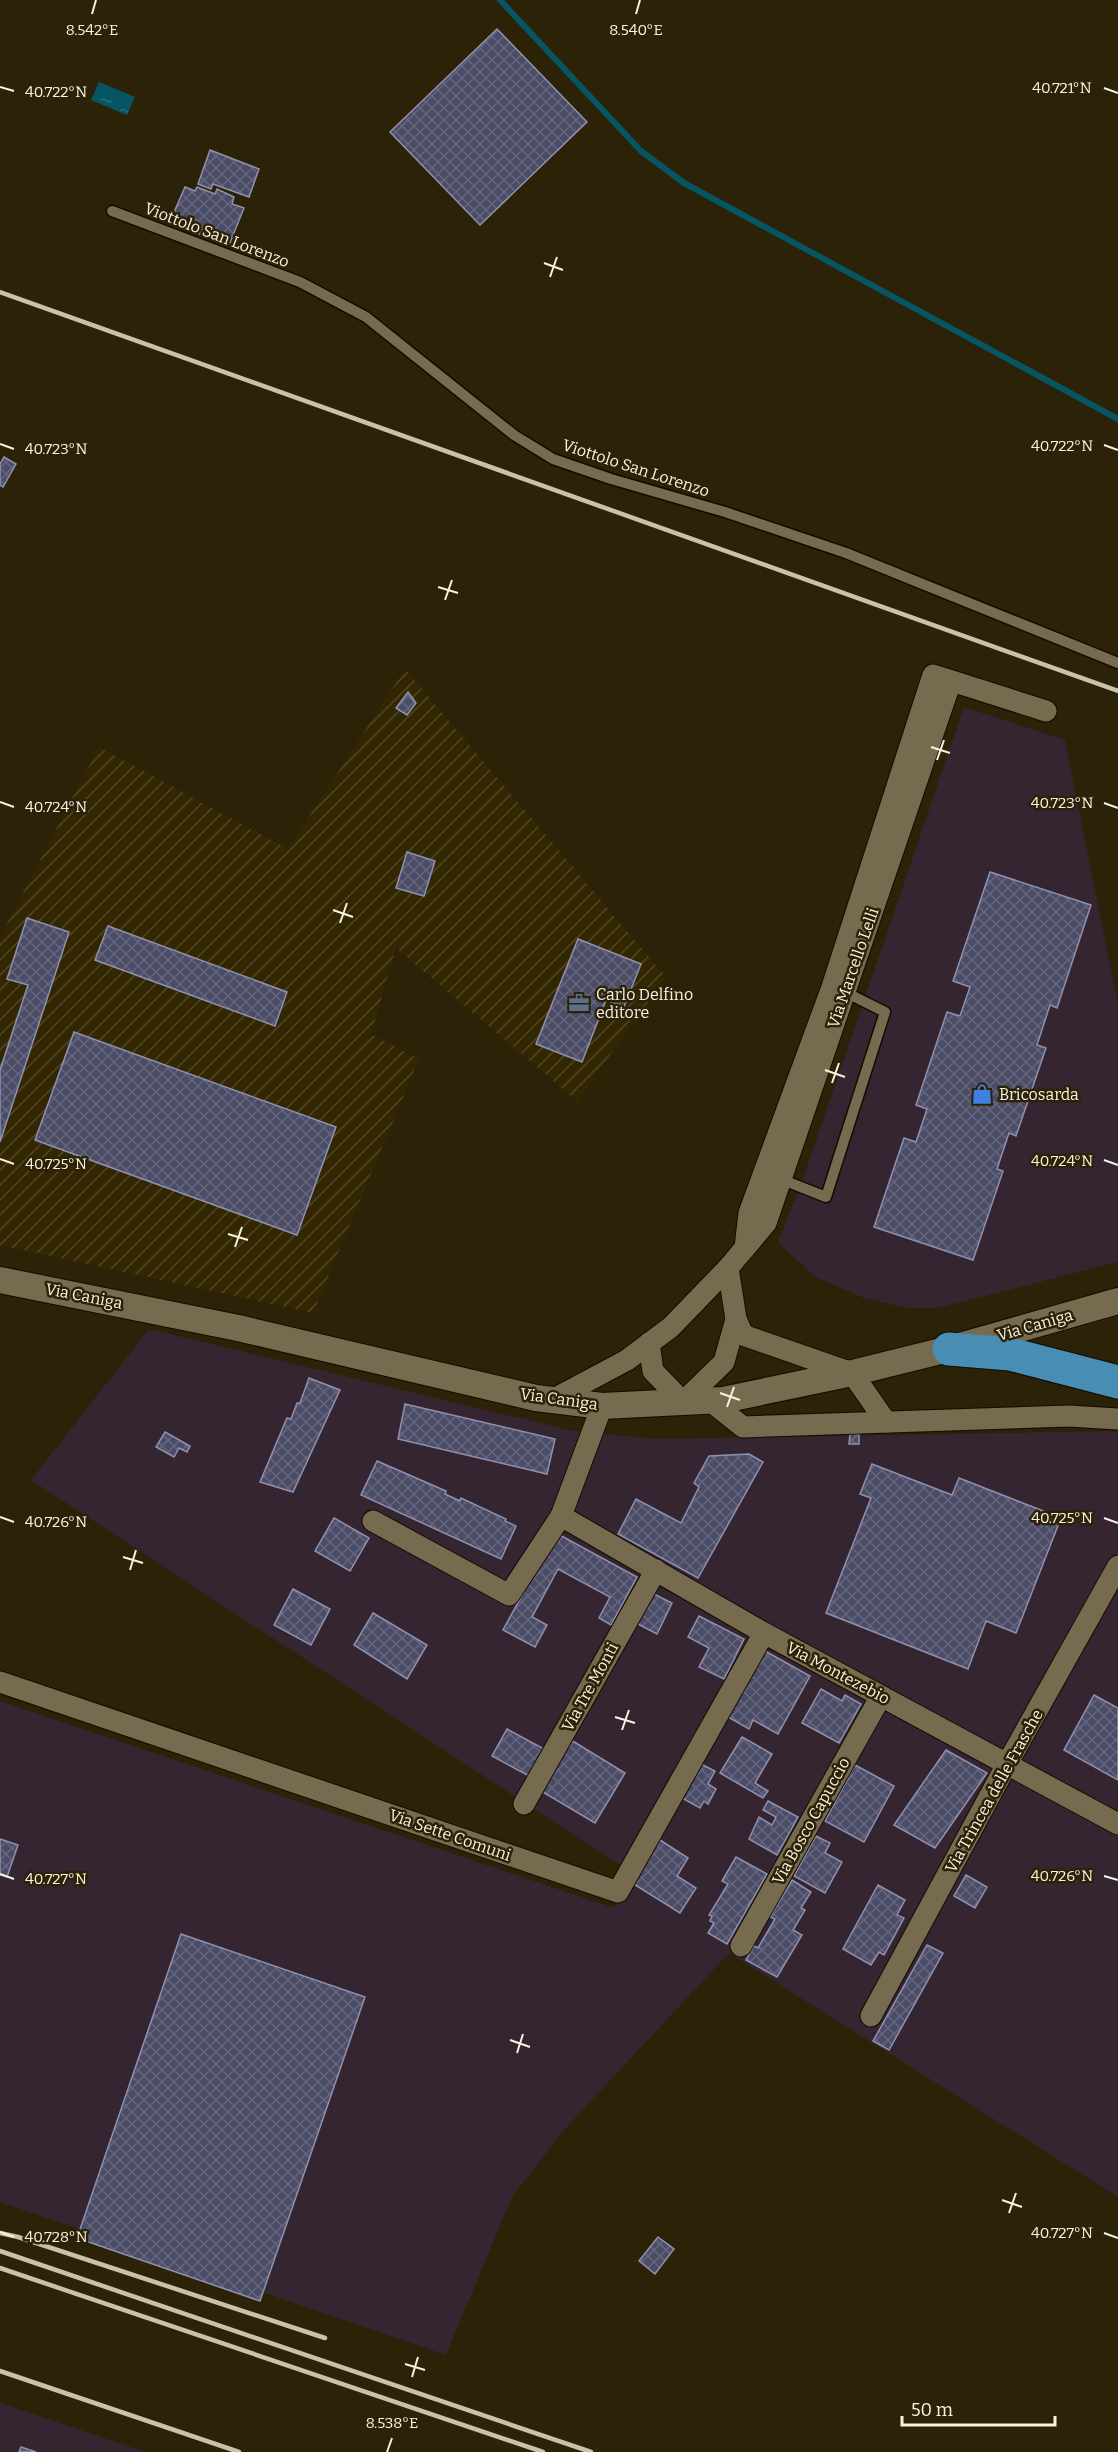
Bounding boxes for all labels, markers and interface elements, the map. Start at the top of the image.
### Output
text: 8.542°E [66,21,118,39]
text: 8.540°E [609,21,663,39]
text: 40.721°N [1032,79,1092,97]
text: 40.722°N [25,83,87,101]
street label: Viottolo San Lorenzo [142,199,292,271]
street label: Viottolo San Lorenzo [560,435,712,501]
text: 40.722°N [1031,437,1093,455]
text: 40.723°N [25,440,87,458]
text: 40.723°N [1031,794,1093,812]
text: 40.724°N [25,798,87,816]
street label: Via Marcello Lelli [824,905,883,1031]
place label: Carlo Delfino editore [596,985,693,1022]
office icon: Carlo Delfino editore [567,991,591,1015]
shop icon: Bricosarda [970,1082,994,1106]
place label: Bricosarda [999,1085,1079,1104]
text: 40.724°N [1031,1152,1093,1170]
text: 40.725°N [25,1155,87,1173]
street label: Via Caniga [44,1279,124,1313]
street label: Via Caniga [995,1305,1075,1345]
street label: Via Caniga [519,1384,599,1414]
text: 40.725°N [1031,1509,1093,1527]
text: 40.726°N [25,1513,87,1531]
street label: Via Montezebio [783,1638,893,1708]
street label: Via Tre Monti [558,1639,622,1735]
street label: Via Trincea delle Frasche [941,1706,1047,1876]
street label: Via Bosco Capuccio [768,1754,854,1888]
street label: Via Sette Comuni [387,1805,514,1865]
text: 40.726°N [1031,1867,1093,1885]
text: 40.727°N [25,1870,87,1888]
text: 40.727°N [1031,2224,1093,2242]
text: 40.728°N [24,2228,88,2246]
scale bar [902,2389,1055,2427]
text: 50 m [911,2399,953,2421]
text: 8.538°E [366,2414,418,2432]

